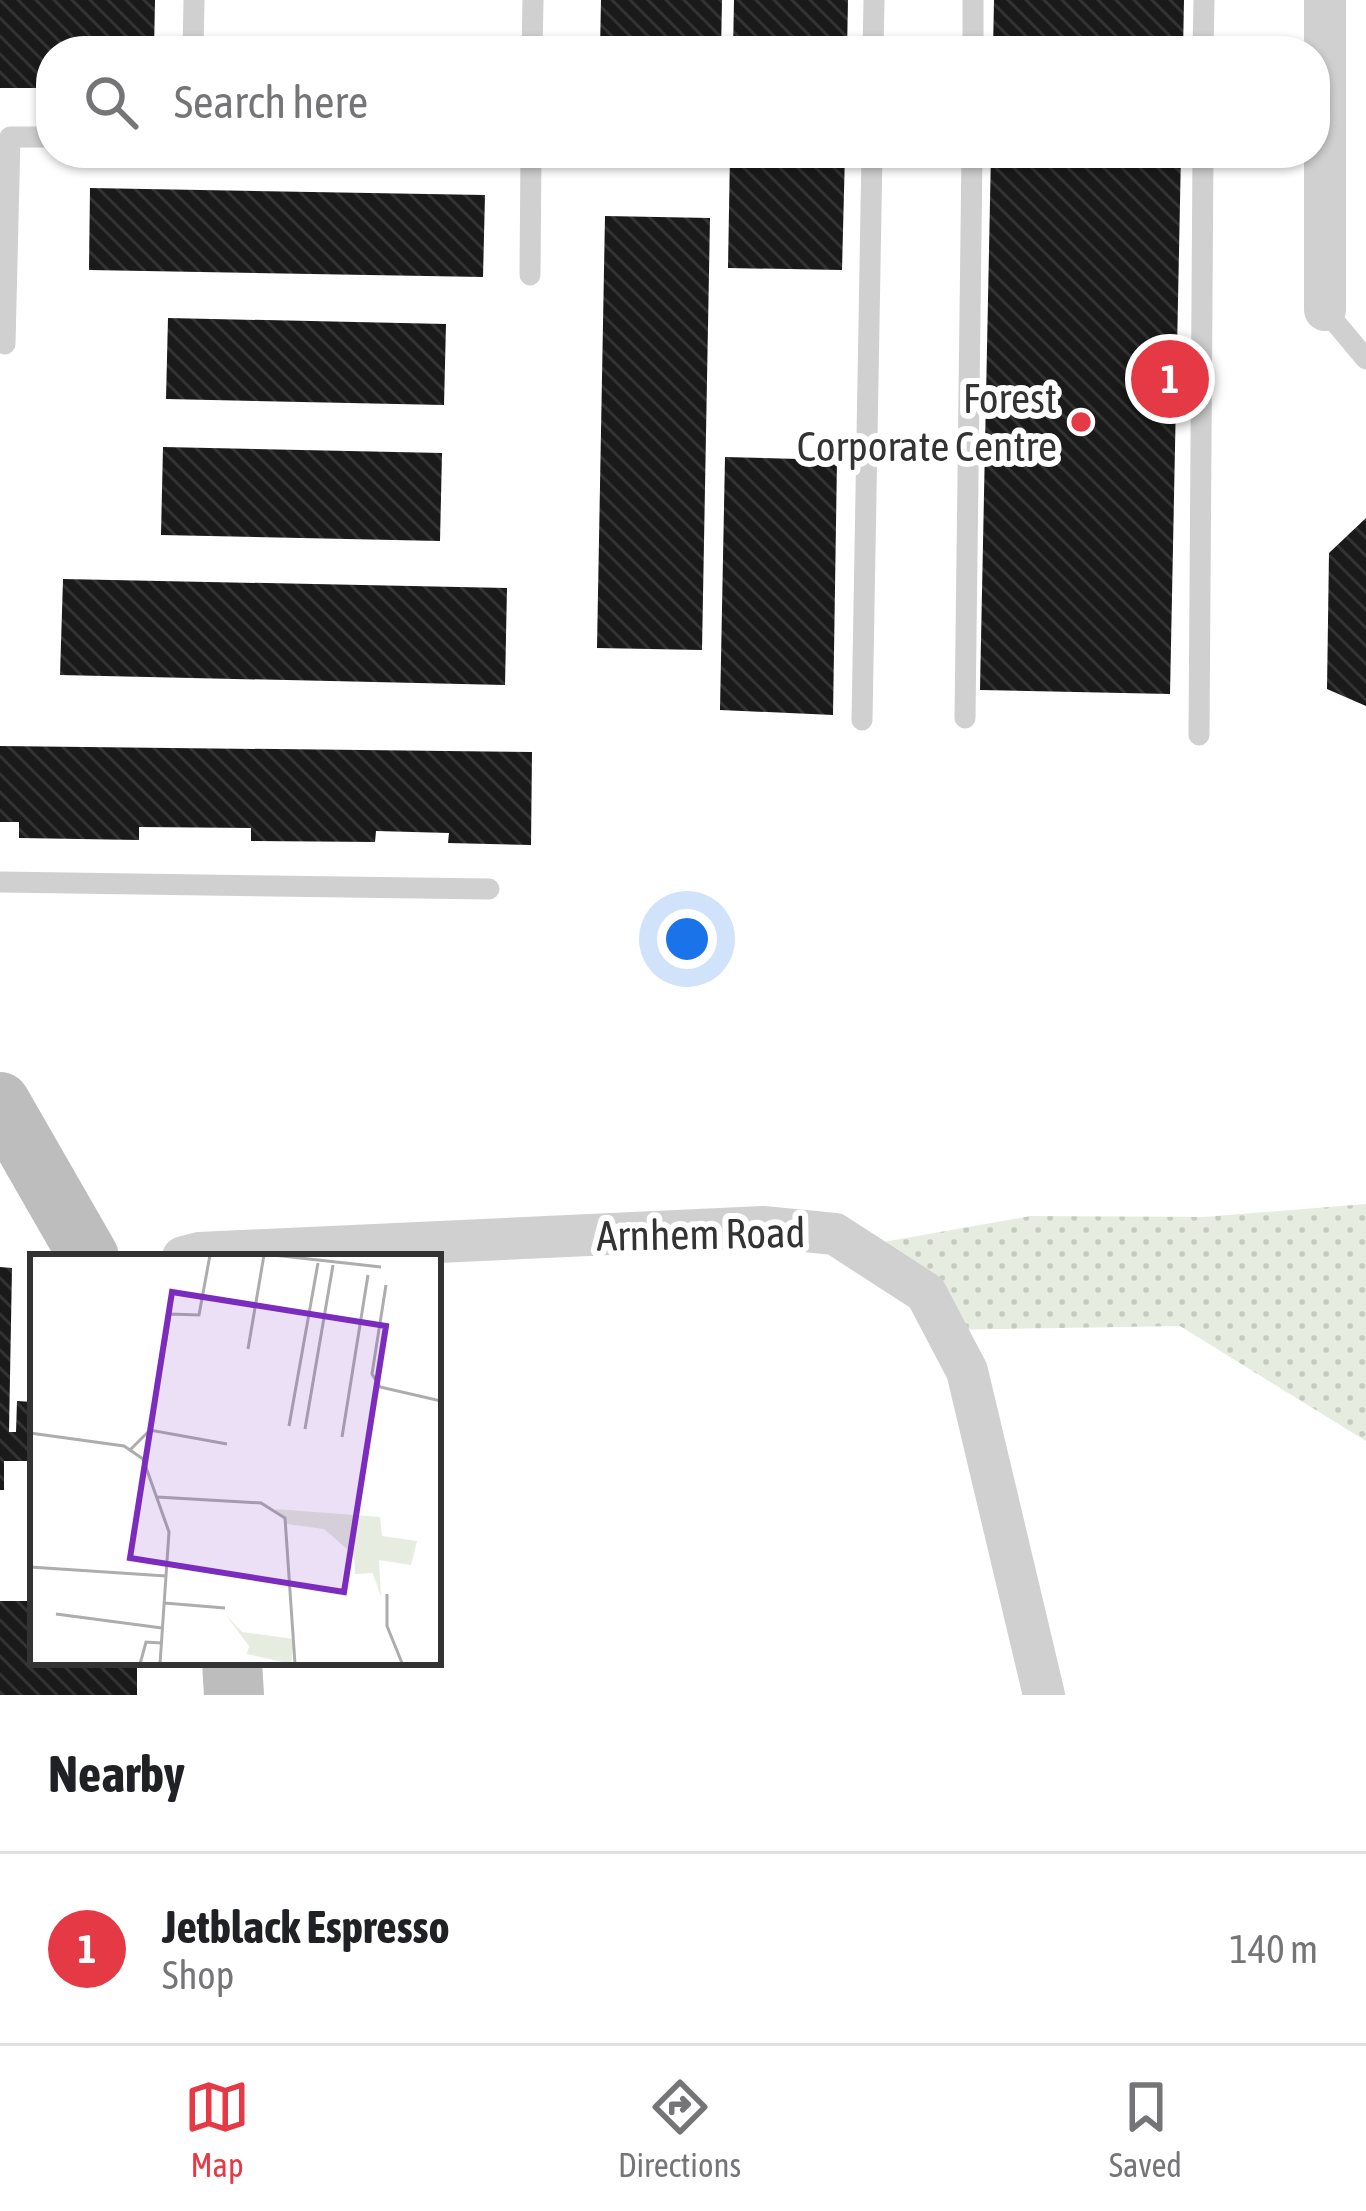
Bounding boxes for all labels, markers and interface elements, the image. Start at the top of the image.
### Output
search box [36,36,1330,168]
icon: search [78,69,144,135]
text: Search here [174,76,368,128]
pin: 1 [1131,334,1209,424]
place label: Forest Corporate Centre [797,374,1057,470]
marker: Forest Corporate Centre [1068,409,1094,435]
your location [657,909,717,969]
street label: Arnhem Road [596,1208,806,1260]
inset map [30,1254,441,1665]
text: Nearby [48,1744,185,1803]
text: Jetblack Espresso [162,1901,450,1953]
text: 1 [78,1927,96,1971]
text: 140 m [1230,1927,1318,1971]
text: Shop [162,1953,234,1997]
tab: Map [184,2074,250,2184]
tab: Directions [618,2074,741,2184]
tab: Saved [1109,2074,1182,2184]

